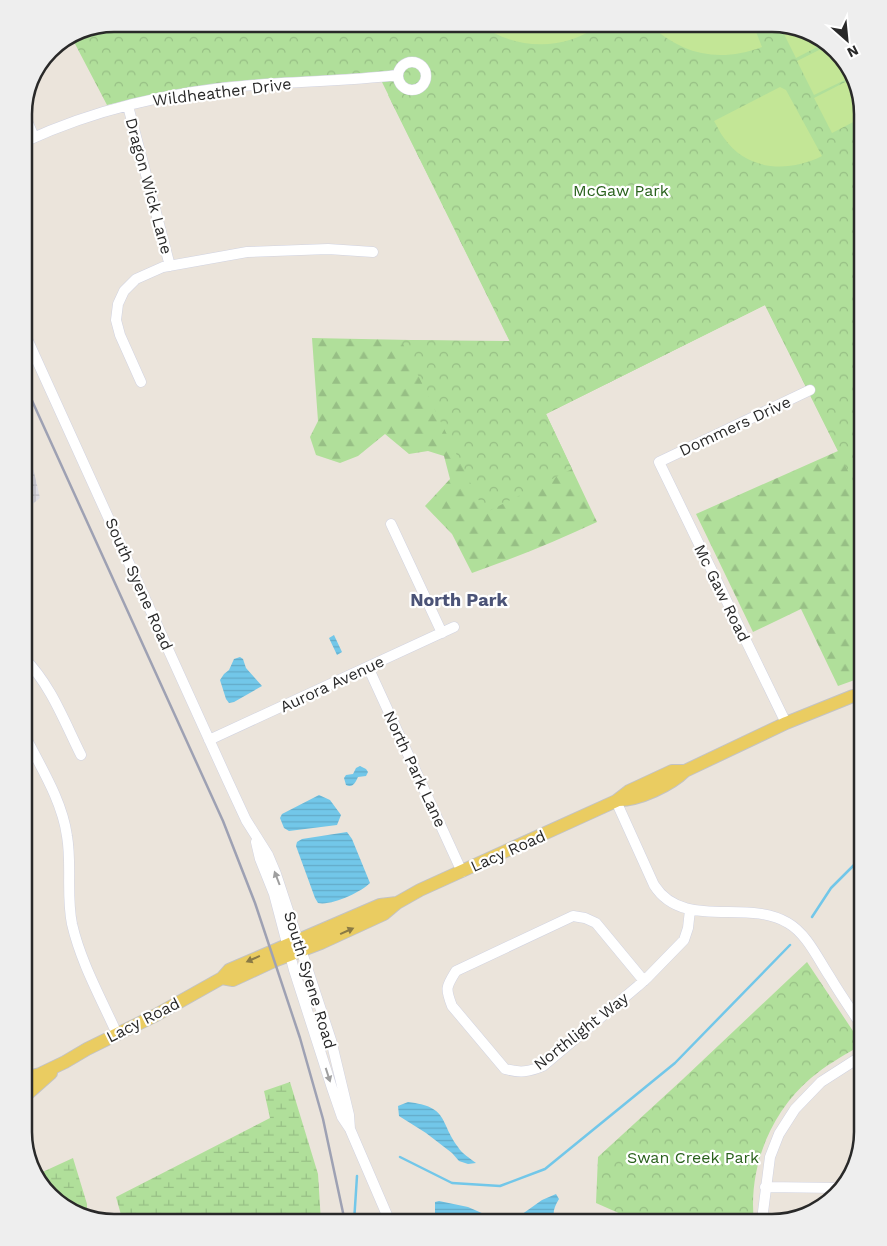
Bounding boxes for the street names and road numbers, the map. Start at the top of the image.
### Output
street label: Wildheather Drive [152,74,292,110]
street label: Dragon Wick Lane [122,116,176,256]
street label: Dommers Drive [676,392,794,460]
street label: South Syene Road [101,515,177,653]
street label: Mc Gaw Road [690,541,754,645]
street label: Aurora Avenue [277,652,387,716]
street label: North Park Lane [380,708,450,830]
street label: Lacy Road [468,826,548,876]
street label: South Syene Road [280,909,340,1051]
street label: Northlight Way [530,988,633,1074]
street label: Lacy Road [103,993,183,1047]

